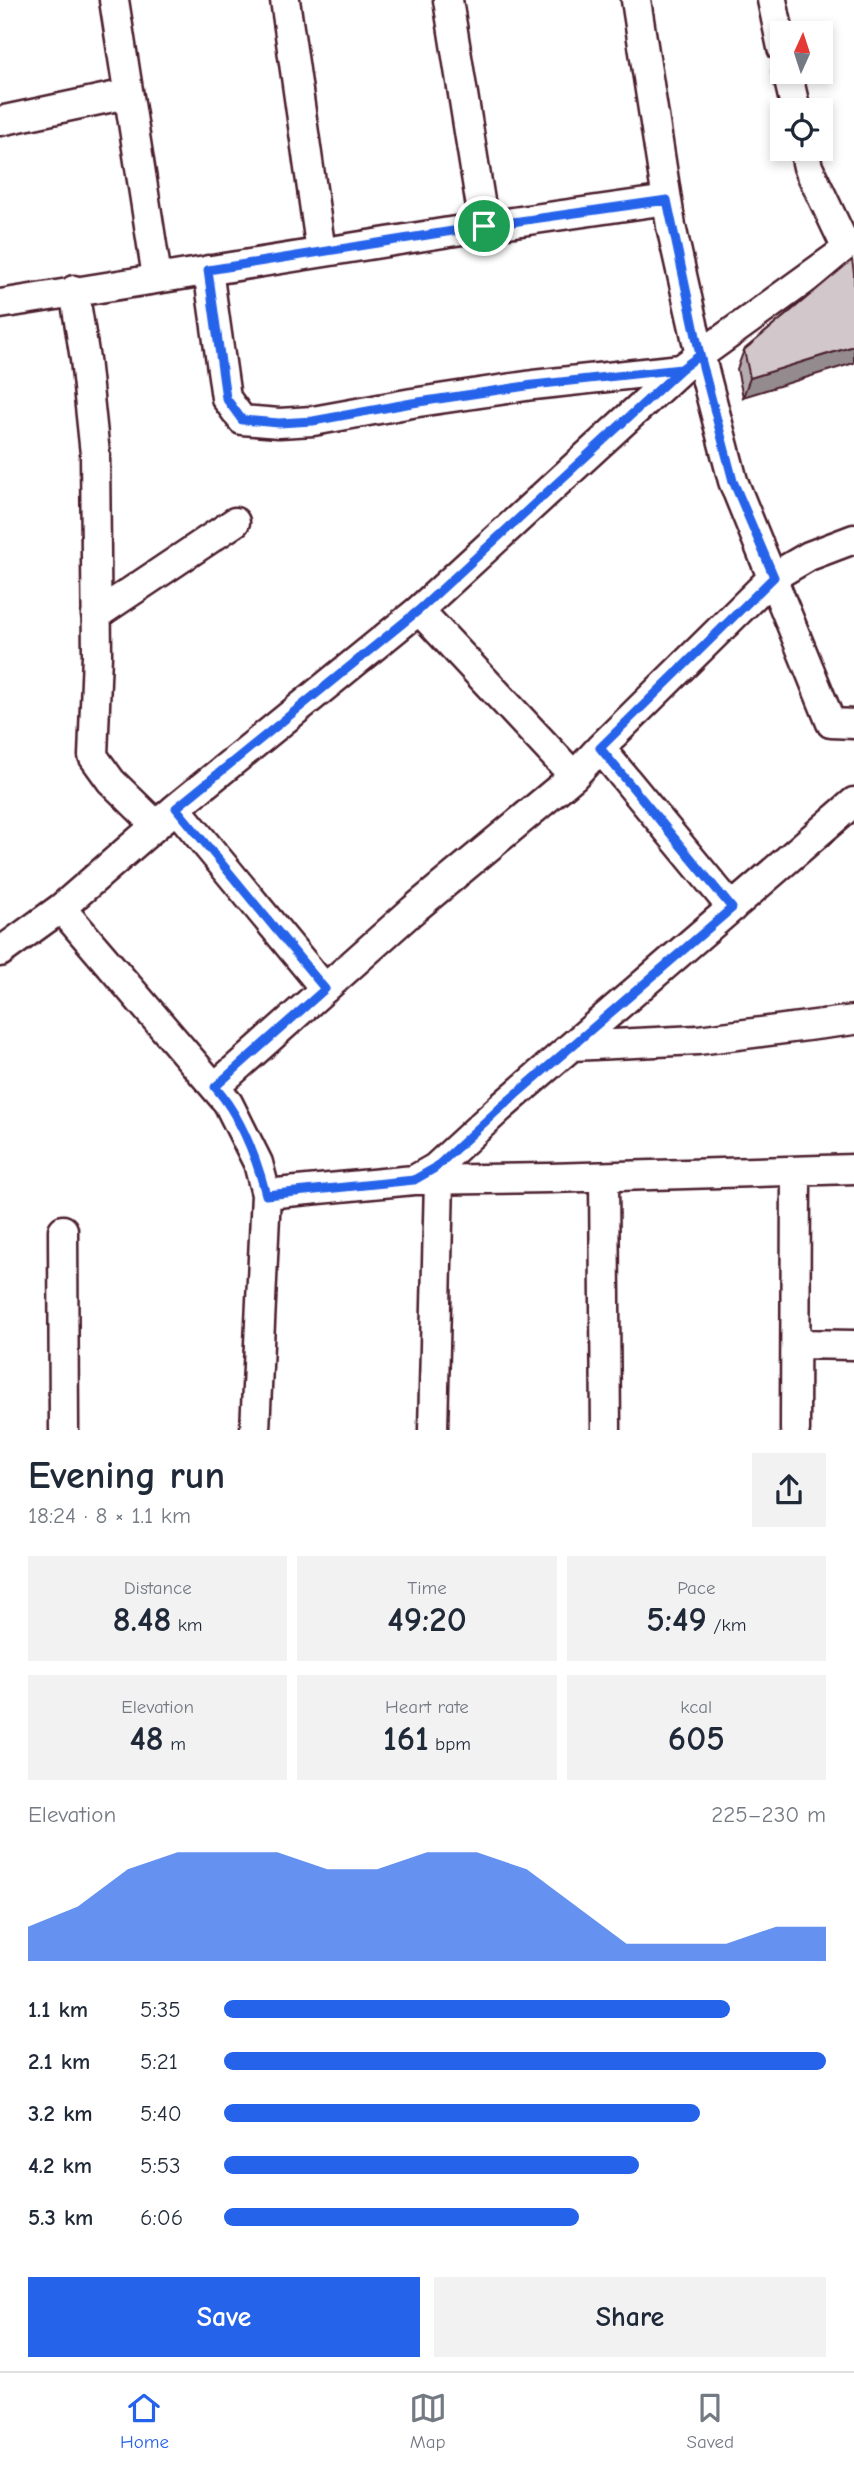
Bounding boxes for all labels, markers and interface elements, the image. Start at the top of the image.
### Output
north arrow [770,21,833,84]
map controls [770,21,833,161]
button: locate [770,98,833,161]
pin [454,196,514,256]
icon: arrive [465,207,503,245]
button: share [752,1453,826,1527]
text: Evening run [28,1454,225,1498]
text: 18:24 · 8 × 1.1 km [28,1502,191,1529]
text: Distance [124,1577,192,1599]
text: Time [407,1577,447,1599]
text: Pace [677,1577,715,1599]
text: 8.48 [113,1599,171,1640]
text: 49:20 [387,1599,467,1640]
text: 5:49 [646,1599,707,1640]
text: km [171,1614,203,1636]
text: /km [707,1614,746,1636]
text: Elevation [121,1696,194,1718]
text: Heart rate [385,1696,469,1718]
text: kcal [680,1696,712,1718]
text: 48 [129,1718,164,1759]
text: 161 [383,1718,429,1759]
text: 605 [668,1718,725,1759]
text: m [164,1733,186,1755]
text: bpm [429,1733,471,1755]
text: Elevation [28,1801,116,1828]
text: 225–230 m [711,1801,826,1828]
text: 1.1 km [28,1996,88,2023]
text: 5:35 [140,1996,181,2023]
text: 2.1 km [28,2048,90,2075]
text: 5:21 [140,2048,178,2075]
text: 3.2 km [28,2100,93,2127]
text: 5:40 [140,2100,182,2127]
text: 4.2 km [28,2152,92,2179]
text: 5:53 [140,2152,181,2179]
text: 5.3 km [28,2204,93,2231]
text: 6:06 [140,2204,183,2231]
button: Save [28,2277,420,2357]
button: Share [434,2277,826,2357]
tab: Home [120,2389,169,2453]
tab: Map [409,2389,447,2453]
tab: Saved [687,2389,734,2453]

